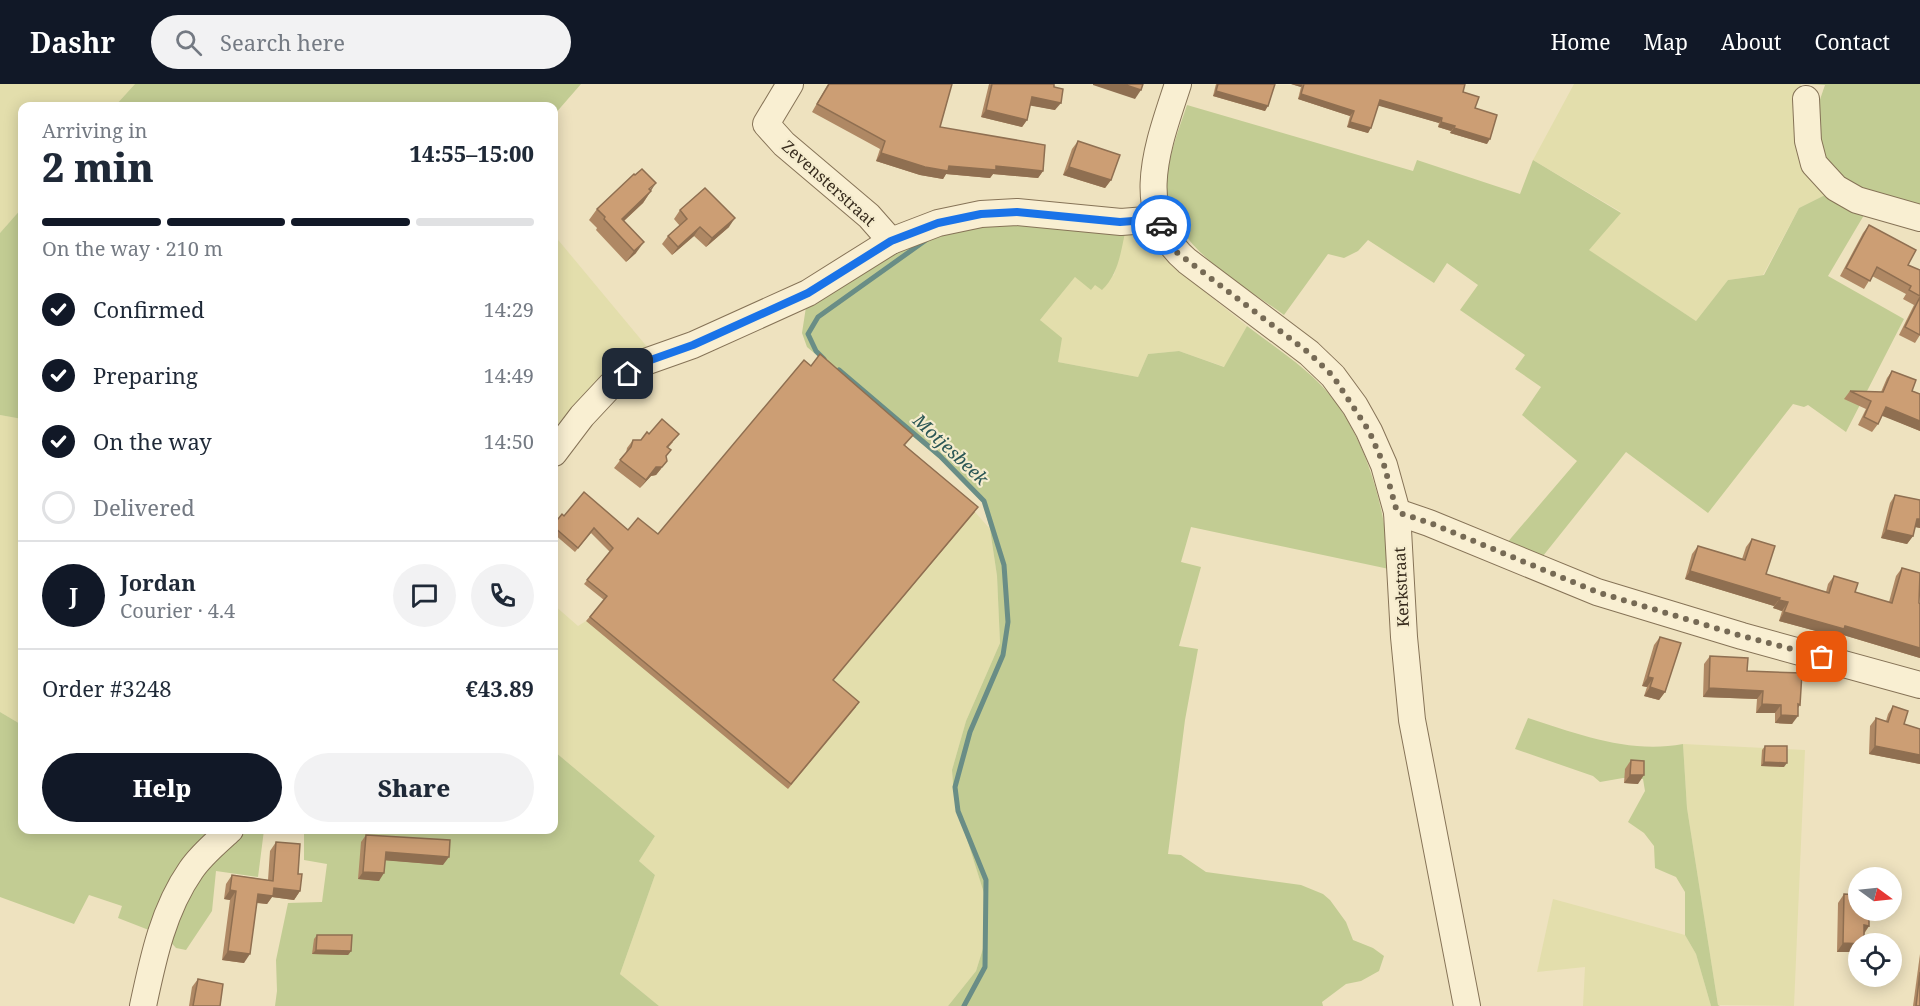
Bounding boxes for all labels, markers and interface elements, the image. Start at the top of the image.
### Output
search box [151,15,571,69]
text: Dashr [30,23,115,61]
icon: search [172,26,205,59]
text: Search here [220,27,345,57]
text: Home [1551,28,1611,56]
text: Map [1644,28,1688,56]
text: About [1721,28,1782,56]
text: Contact [1815,28,1890,56]
text: Arriving in [42,117,147,144]
street label: Zevensterstraat [777,135,881,231]
text: 14:55–15:00 [410,138,534,168]
text: 2 min [42,140,154,193]
courier [1131,195,1191,255]
icon: car [1145,209,1178,242]
text: On the way · 210 m [42,235,223,262]
icon: check [42,293,75,326]
text: Confirmed [93,294,204,324]
text: 14:29 [484,296,534,323]
pin [602,348,653,399]
icon: home [611,357,644,390]
icon: check [42,359,75,392]
text: Preparing [93,360,198,390]
text: 14:49 [484,362,534,389]
water label: Motjesbeek [908,407,994,490]
icon: check [42,425,75,458]
text: On the way [93,426,212,456]
text: 14:50 [484,428,534,455]
text: Delivered [93,492,195,522]
street label: Kerkstraat [1388,546,1414,628]
button: chat [393,564,456,627]
button: phone [471,564,534,627]
text: Jordan [120,567,196,597]
text: J [69,580,78,610]
text: Courier · 4.4 [120,597,235,624]
pin [1796,631,1847,682]
icon: bag [1805,640,1838,673]
text: Order #3248 [42,673,172,703]
text: €43.89 [466,673,534,703]
button: Help [42,753,282,822]
button: Share [294,753,534,822]
north arrow [1848,867,1902,921]
map controls [1848,867,1902,987]
button: locate [1848,933,1902,987]

